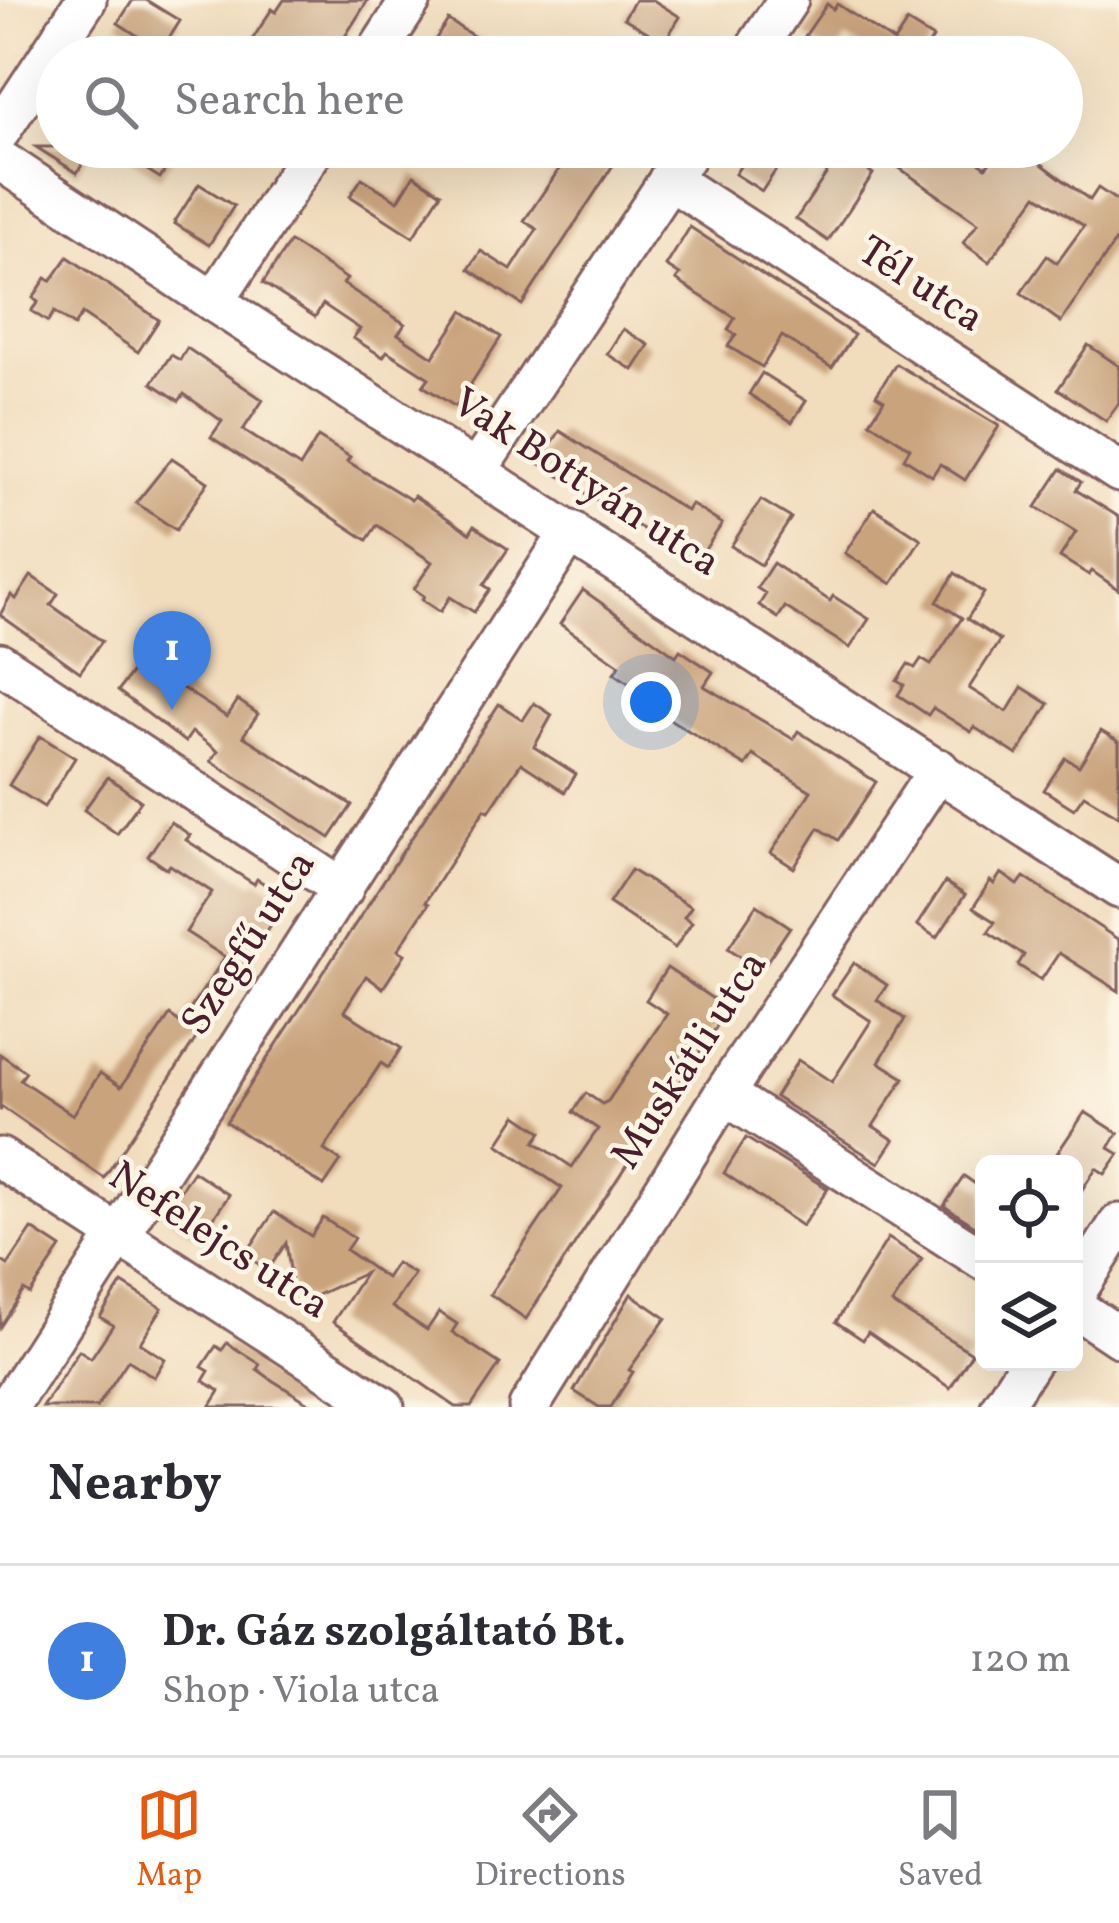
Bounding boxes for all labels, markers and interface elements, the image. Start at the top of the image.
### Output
search box [36,36,1083,168]
icon: search [78,69,144,135]
text: Search here [174,71,405,134]
street label: Tél utca [845,223,995,349]
street label: Vak Bottyán utca [439,375,731,593]
pin: 1 [133,611,211,710]
your location [621,672,681,732]
street label: Szegfű utca [168,840,332,1048]
street label: Muskátli utca [598,940,784,1182]
street label: Nefelejcs utca [96,1148,340,1336]
map controls [975,1155,1083,1371]
button: locate [975,1155,1083,1263]
button: layers [975,1263,1083,1371]
text: Nearby [48,1450,222,1521]
text: Dr. Gáz szolgáltató Bt. [162,1602,626,1665]
text: 1 [79,1634,95,1688]
text: 120 m [970,1634,1071,1688]
text: Shop · Viola utca [162,1665,440,1719]
tab: Map [136,1782,202,1900]
tab: Directions [474,1782,626,1900]
tab: Saved [898,1782,983,1900]

